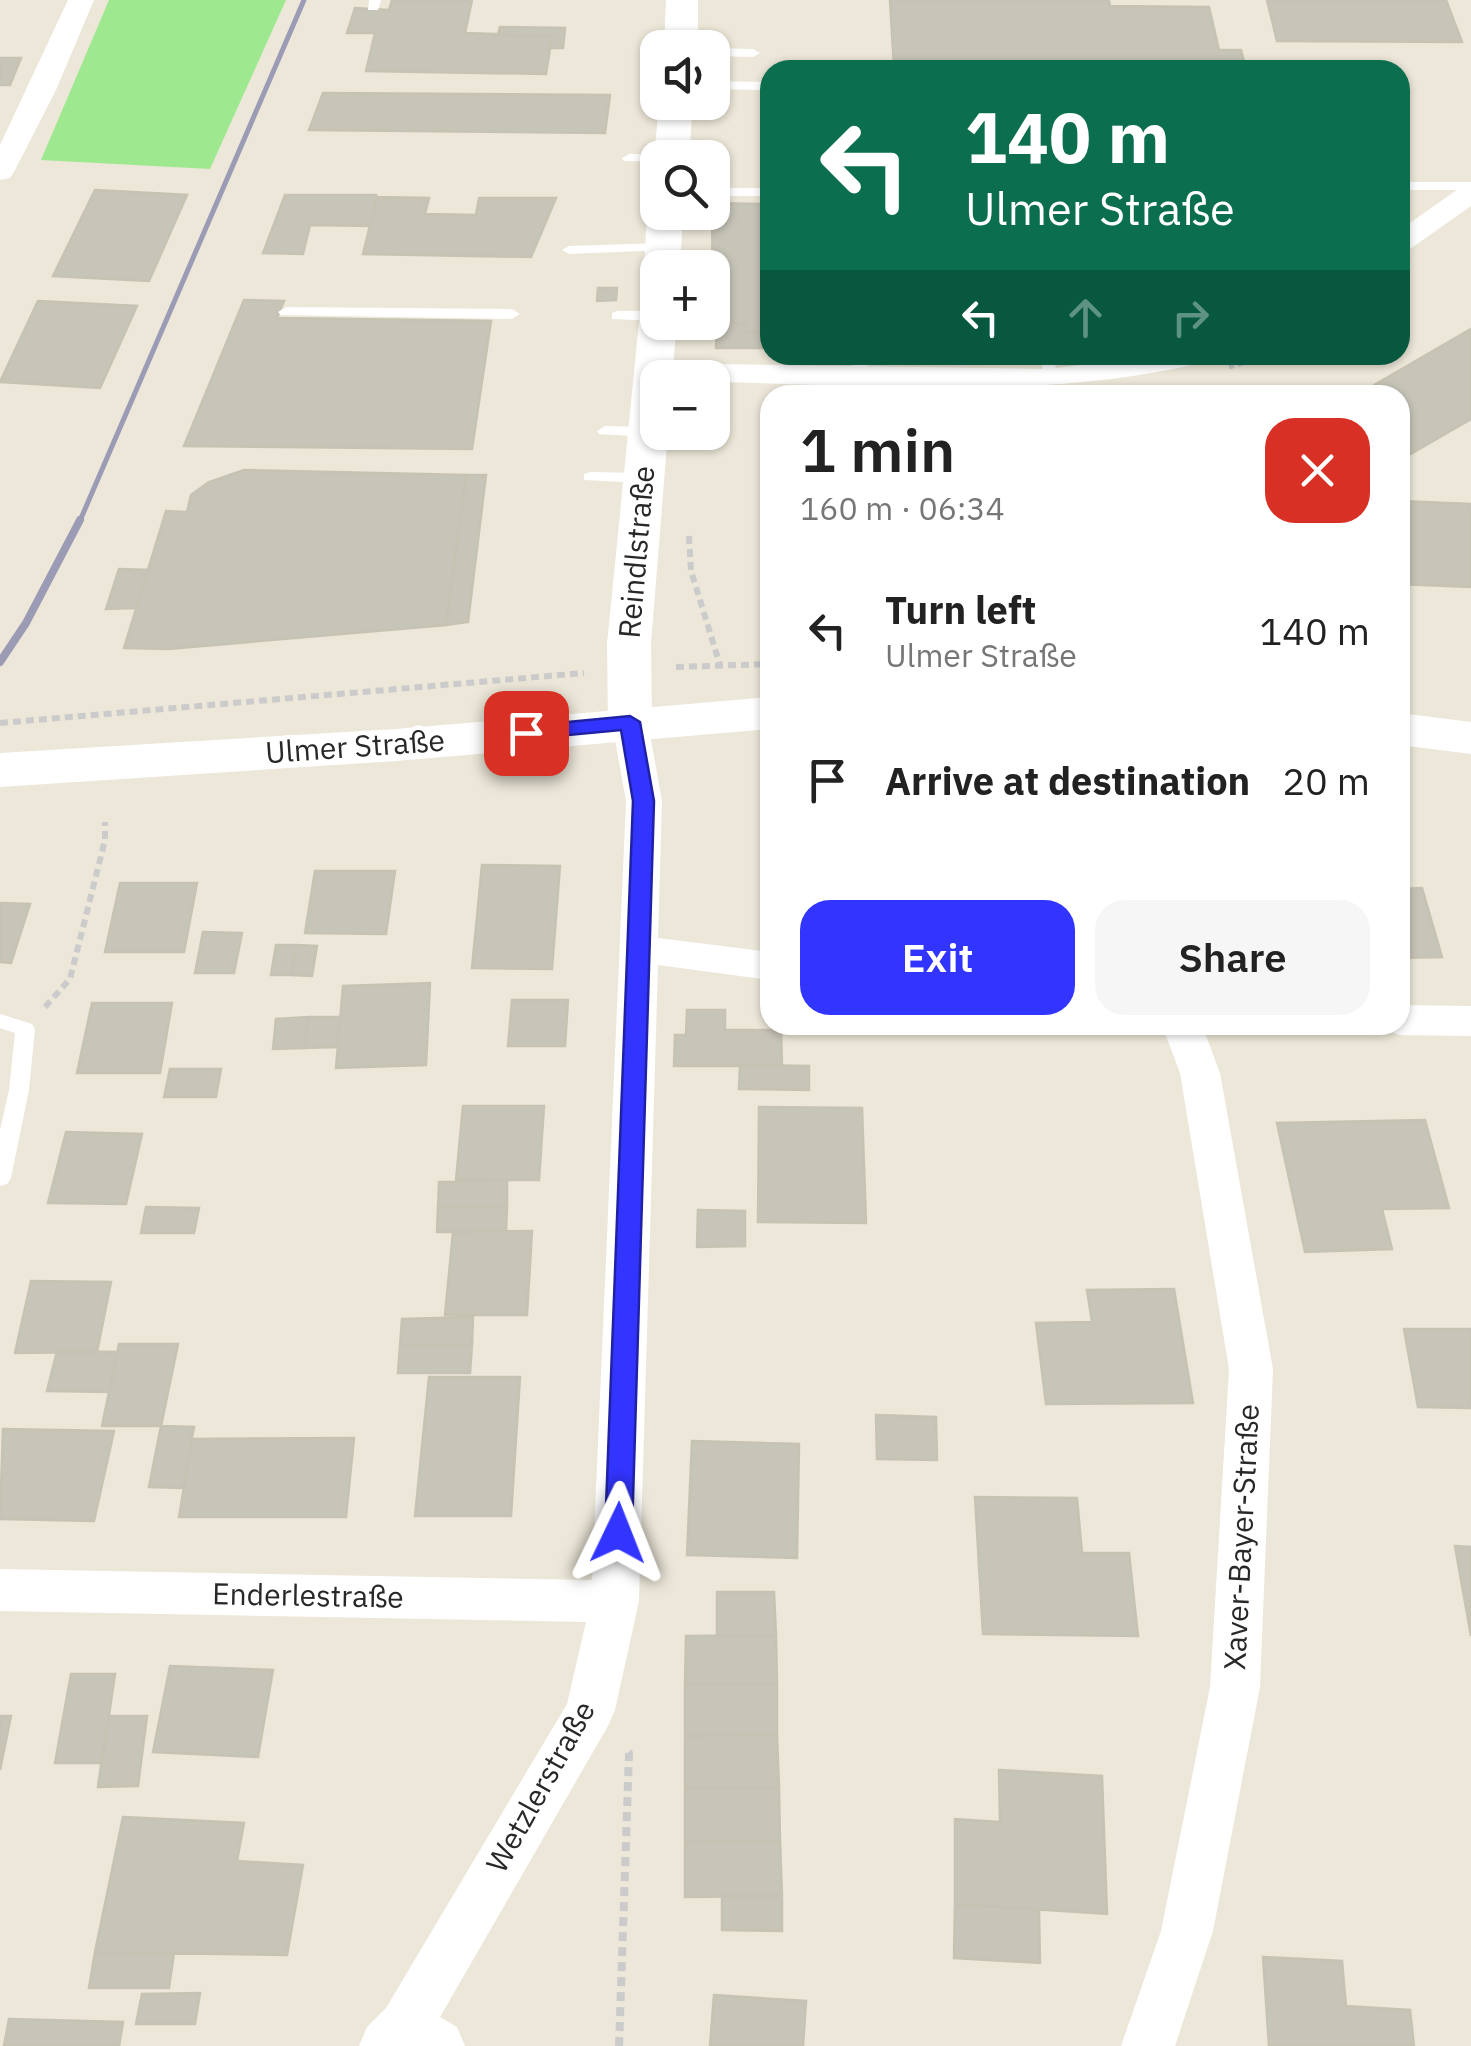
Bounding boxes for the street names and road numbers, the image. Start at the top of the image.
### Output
street label: Reindlstraße [609,464,662,640]
street label: Ulmer Straße [264,720,446,771]
street label: Xaver-Bayer-Straße [1214,1403,1267,1671]
street label: Enderlestraße [212,1573,404,1616]
street label: Wetzlerstraße [476,1694,603,1879]

